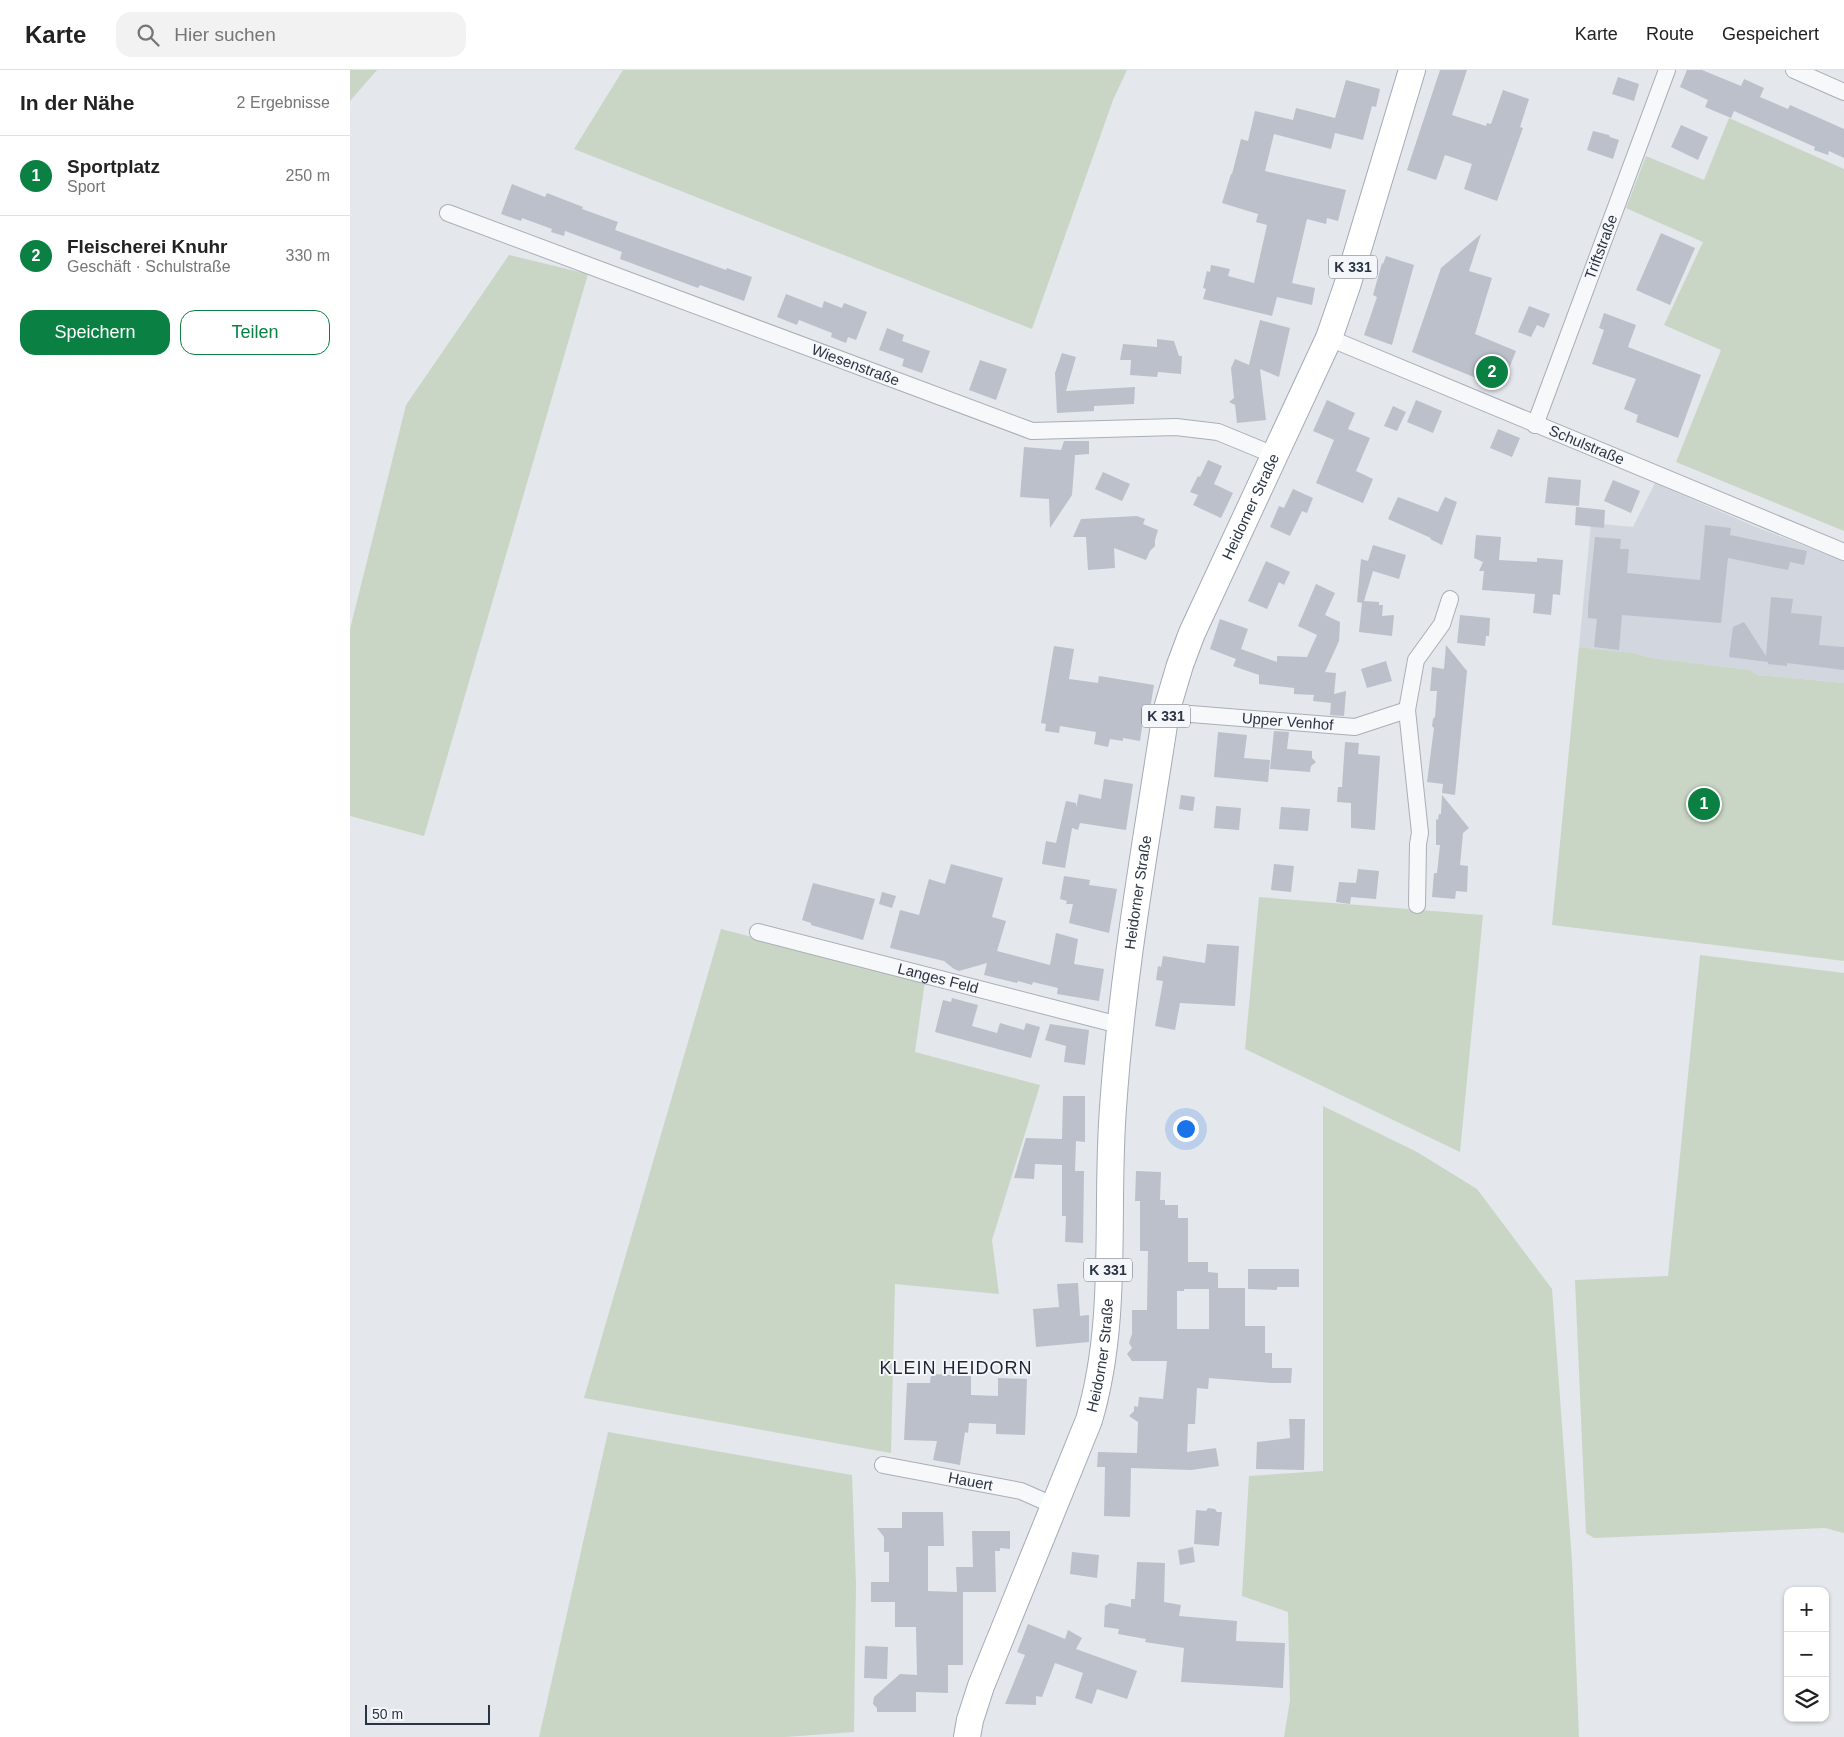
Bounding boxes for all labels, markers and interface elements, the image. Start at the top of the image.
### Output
search box [116,12,466,57]
text: Karte [25,21,86,48]
icon: search [134,21,162,49]
text: Hier suchen [174,24,276,45]
text: Karte [1575,24,1618,44]
text: Route [1646,24,1694,44]
text: Gespeichert [1722,24,1819,44]
text: In der Nähe [20,91,134,114]
text: 2 Ergebnisse [237,94,330,111]
text: Sportplatz [67,156,160,177]
text: 1 [32,167,40,184]
text: 250 m [286,167,330,184]
text: Sport [67,178,105,195]
street label: Triftstraße [1581,212,1621,281]
text: Fleischerei Knuhr [67,236,228,257]
text: 2 [32,247,40,264]
text: 330 m [286,247,330,264]
road number: K 331 [1329,256,1377,278]
text: Geschäft · Schulstraße [67,258,231,275]
button: Speichern [20,310,170,355]
button: Teilen [180,310,330,355]
street label: Wiesenstraße [809,341,902,389]
pin: 2 [1476,353,1508,391]
street label: Schulstraße [1547,421,1627,468]
street label: Heidorner Straße [1218,451,1282,562]
road number: K 331 [1142,704,1190,728]
street label: Upper Venhof [1241,709,1335,733]
pin: 1 [1688,785,1720,823]
street label: Heidorner Straße [1121,834,1154,950]
street label: Langes Feld [896,959,980,996]
your location [1173,1116,1199,1142]
road number: K 331 [1084,1258,1132,1282]
street label: Heidorner Straße [1083,1298,1116,1414]
district label: KLEIN HEIDORN [879,1358,1033,1378]
street label: Hauert [947,1468,995,1494]
map controls [1784,1587,1829,1722]
button: + [1784,1587,1829,1632]
button: − [1784,1632,1829,1677]
button: layers [1784,1677,1829,1722]
scale bar [365,1702,490,1725]
text: 50 m [372,1706,403,1722]

